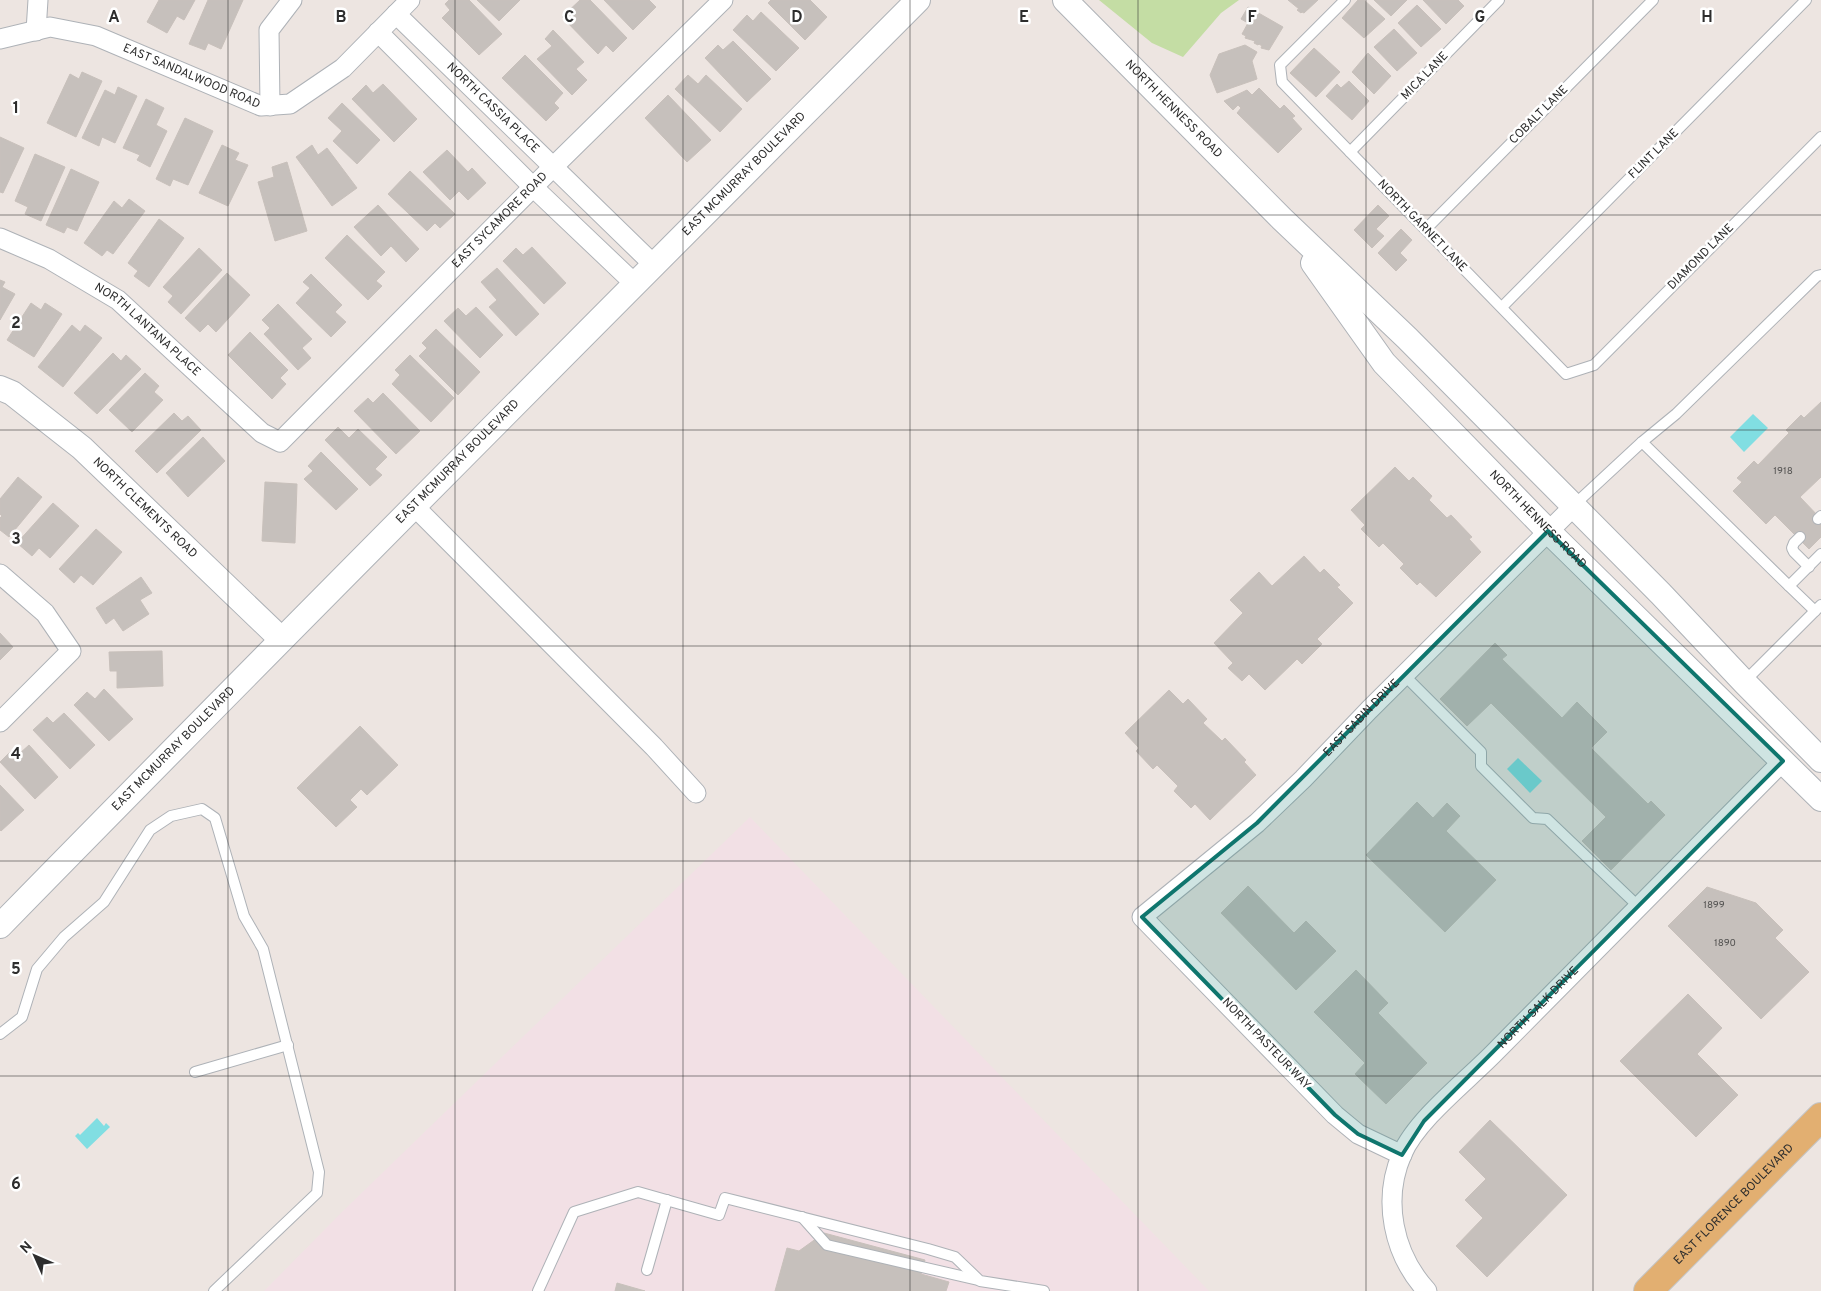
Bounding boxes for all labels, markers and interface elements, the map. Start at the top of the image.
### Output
text: A [108,8,120,28]
text: B [335,8,347,28]
text: C [564,8,574,28]
text: D [791,8,803,28]
text: E [1019,8,1029,28]
text: F [1247,8,1257,28]
text: G [1475,8,1485,28]
text: H [1701,8,1713,28]
street label: EAST SANDALWOOD ROAD [120,40,263,113]
street label: MICA LANE [1398,48,1452,104]
street label: NORTH HENNESS ROAD [1121,57,1226,162]
street label: NORTH CASSIA PLACE [443,59,543,157]
street label: COBALT LANE [1506,82,1572,148]
text: 1 [13,99,19,119]
street label: EAST MCMURRAY BOULEVARD [679,109,810,240]
street label: FLINT LANE [1625,125,1683,183]
street label: EAST SYCAMORE ROAD [449,169,551,272]
street label: NORTH GARNET LANE [1374,176,1470,276]
street label: DIAMOND LANE [1664,220,1738,294]
street label: NORTH LANTANA PLACE [91,280,204,380]
text: 2 [11,314,21,334]
street label: EAST MCMURRAY BOULEVARD [393,396,523,527]
street label: NORTH CLEMENTS ROAD [89,454,200,562]
house number: 1918 [1773,465,1793,478]
street label: NORTH HENNESS ROAD [1485,467,1590,572]
text: 3 [11,530,21,550]
street label: EAST SABIN DRIVE [1320,676,1404,761]
street label: EAST MCMURRAY BOULEVARD [109,683,239,815]
text: 4 [11,745,21,765]
house number: 1899 [1703,899,1725,912]
house number: 1890 [1714,937,1736,950]
text: 5 [11,960,21,980]
street label: NORTH SALK DRIVE [1494,963,1583,1052]
street label: NORTH PASTEUR WAY [1218,995,1314,1093]
street label: EAST FLORENCE BOULEVARD [1670,1141,1798,1268]
text: 6 [11,1175,21,1195]
north arrow [10,1231,60,1281]
text: N [17,1238,36,1257]

